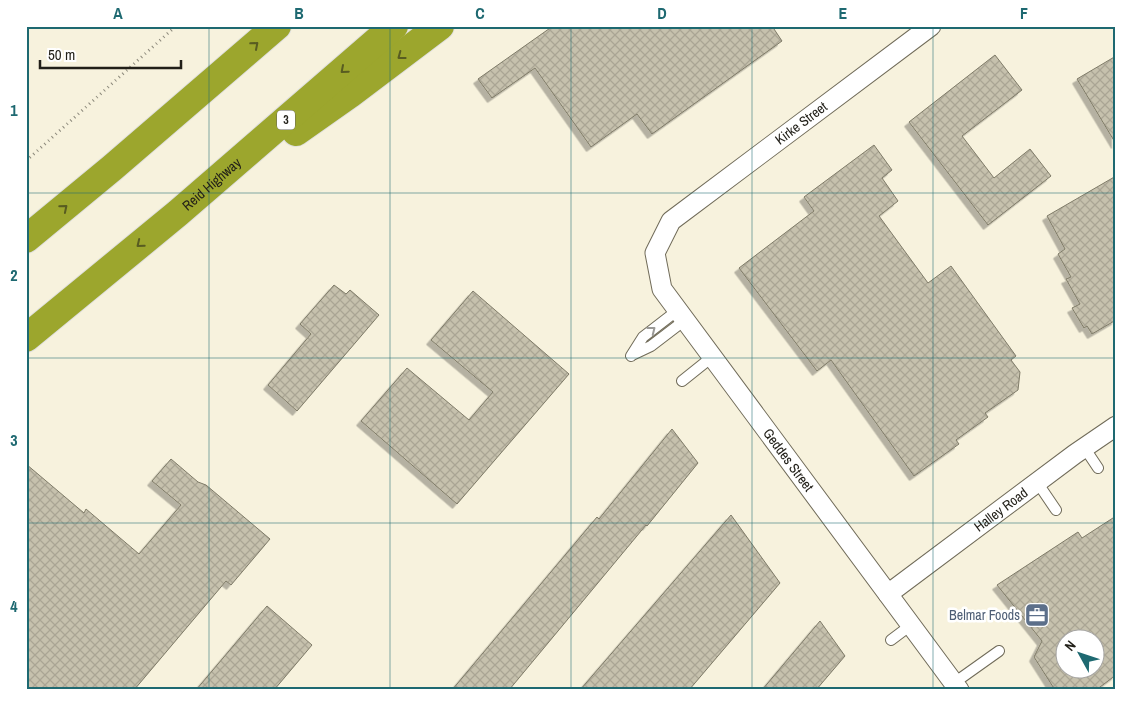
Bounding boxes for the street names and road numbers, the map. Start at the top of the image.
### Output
street label: Kirke Street [771,98,831,148]
road number: 3 [277,110,295,130]
street label: Reid Highway [178,153,245,215]
street label: Geddes Street [759,425,818,495]
street label: Halley Road [970,484,1031,535]

